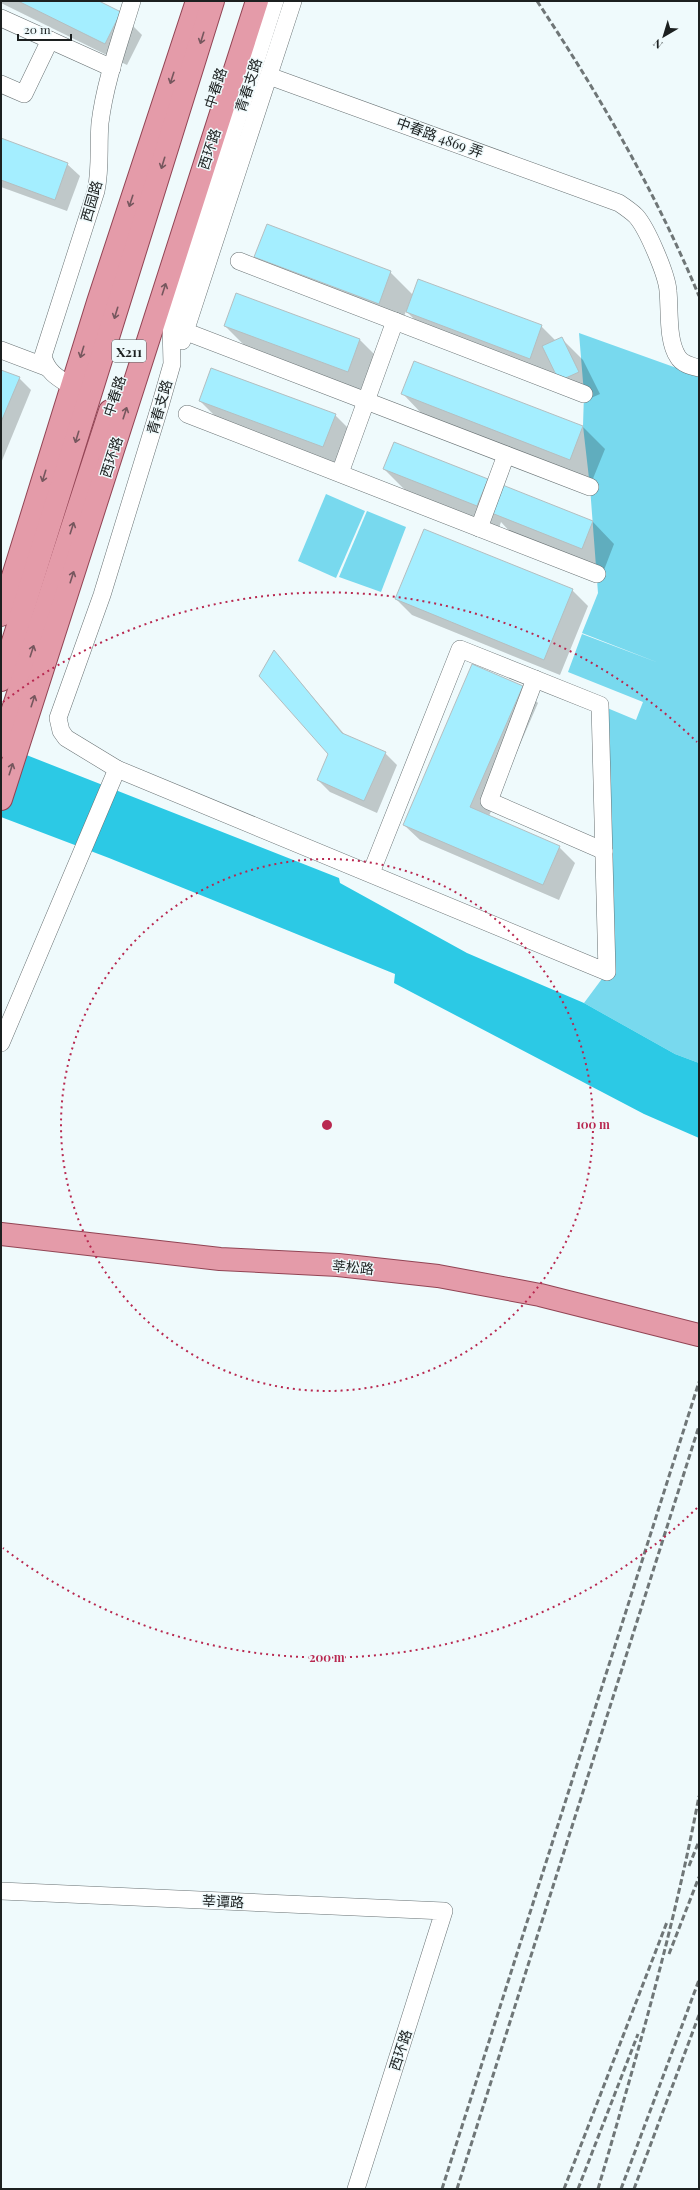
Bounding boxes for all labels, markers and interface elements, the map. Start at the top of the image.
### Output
scale bar [18,16,71,42]
north arrow [644,16,684,56]
text: 20 m [24,21,51,37]
one-way arrow [198,32,205,45]
text: N [650,36,665,53]
street label: 青春支路 [230,55,266,115]
street label: 中春路 [199,65,231,111]
one-way arrow [167,72,175,84]
street label: 中春路 4869 弄 [394,112,486,162]
street label: 西环路 [193,126,225,172]
one-way arrow [159,156,166,169]
street label: 西园路 [76,178,106,224]
one-way arrow [127,195,134,208]
one-way arrow [161,284,169,296]
one-way arrow [112,307,119,320]
road number: X211 [112,340,146,362]
one-way arrow [78,345,85,358]
street label: 中春路 [98,373,130,419]
street label: 青春支路 [142,377,176,437]
one-way arrow [122,407,129,420]
one-way arrow [73,431,80,444]
street label: 西环路 [95,434,127,480]
one-way arrow [40,469,47,482]
one-way arrow [69,521,76,534]
one-way arrow [69,571,77,583]
one-way arrow [29,645,36,658]
one-way arrow [30,694,37,707]
one-way arrow [8,762,15,775]
text: 100 m [576,1116,610,1132]
centre of rings [320,1118,334,1132]
street label: 莘松路 [331,1256,375,1278]
text: 200 m [309,1649,345,1665]
street label: 莘谭路 [202,1890,244,1912]
street label: 西环路 [384,2027,416,2073]

